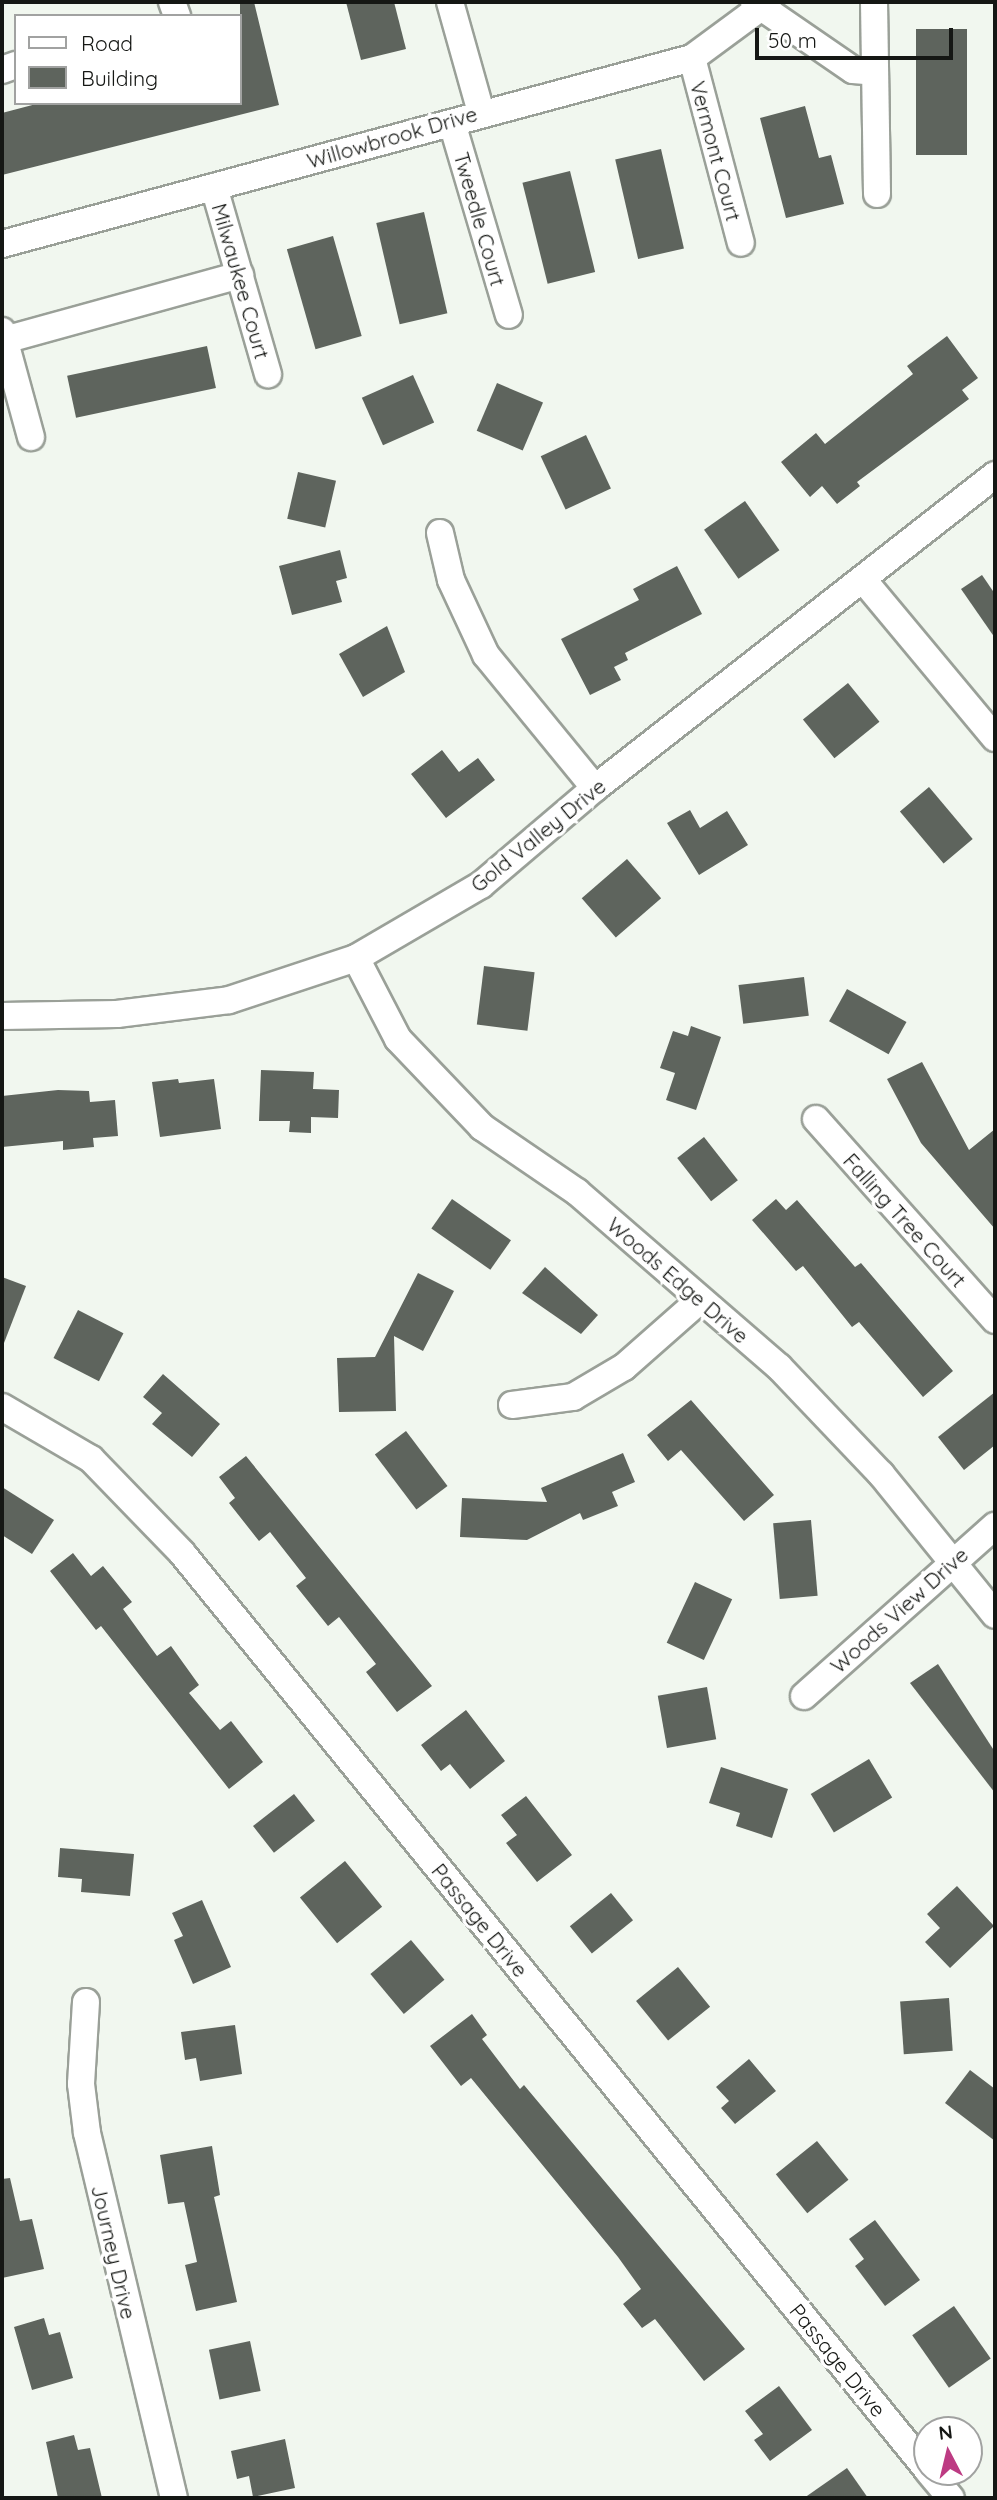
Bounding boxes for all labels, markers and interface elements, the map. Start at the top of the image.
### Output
legend [14,14,242,105]
scale bar [759,14,957,58]
text: 50 m [768,27,817,53]
text: Road [81,30,133,56]
text: Building [81,65,158,91]
street label: Vermont Court [685,78,747,224]
street label: Willowbrook Drive [304,101,480,173]
street label: Tweedle Court [449,149,511,289]
street label: Milwaukee Court [207,200,275,362]
street label: Gold Valley Drive [465,773,611,897]
street label: Falling Tree Court [838,1148,972,1292]
street label: Woods Edge Drive [602,1212,754,1348]
street label: Woods View Drive [825,1542,973,1678]
street label: Passage Drive [427,1858,533,1982]
street label: Journey Drive [86,2183,142,2321]
street label: Passage Drive [785,2298,891,2422]
north arrow [913,2416,983,2486]
text: N [937,2419,954,2445]

